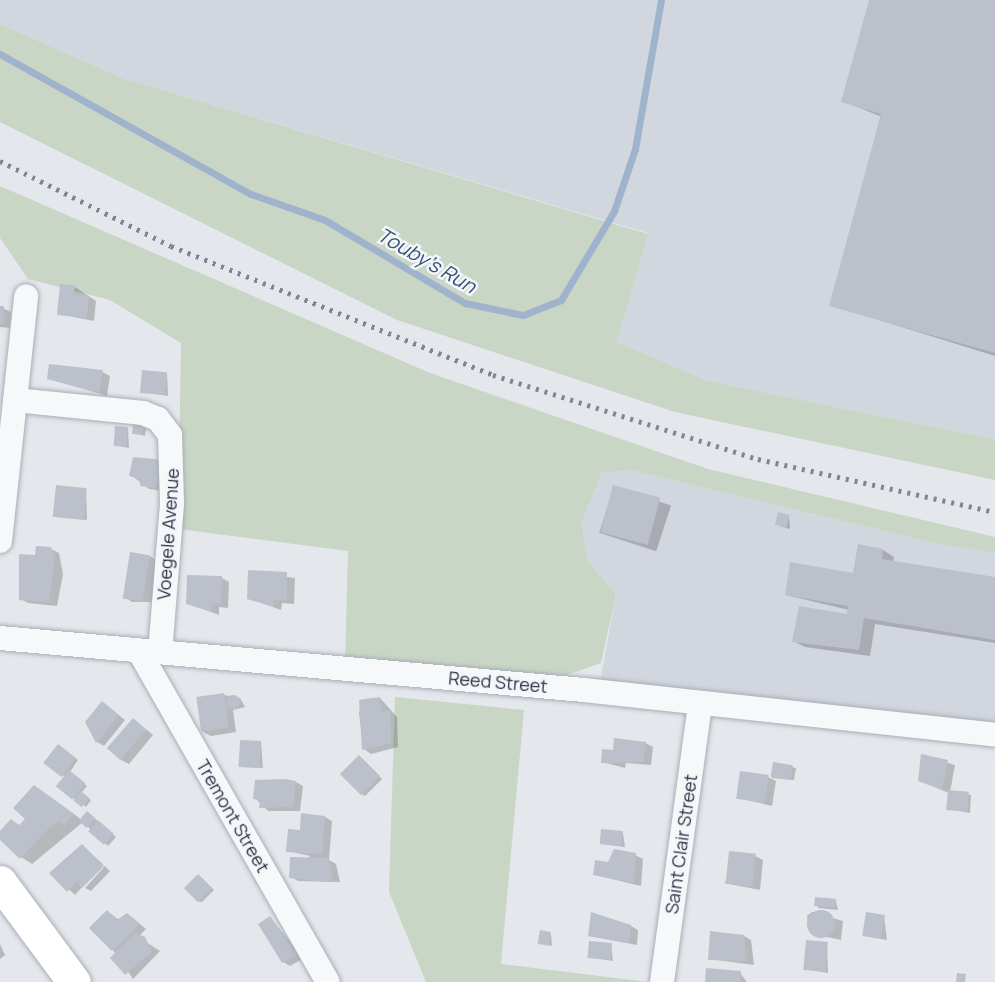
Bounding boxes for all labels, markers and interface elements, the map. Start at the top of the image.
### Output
water label: Touby's Run [374,222,480,298]
street label: Voegele Avenue [153,467,183,601]
street label: Reed Street [447,667,549,697]
street label: Tremont Street [192,756,274,876]
street label: Saint Clair Street [660,773,702,915]

